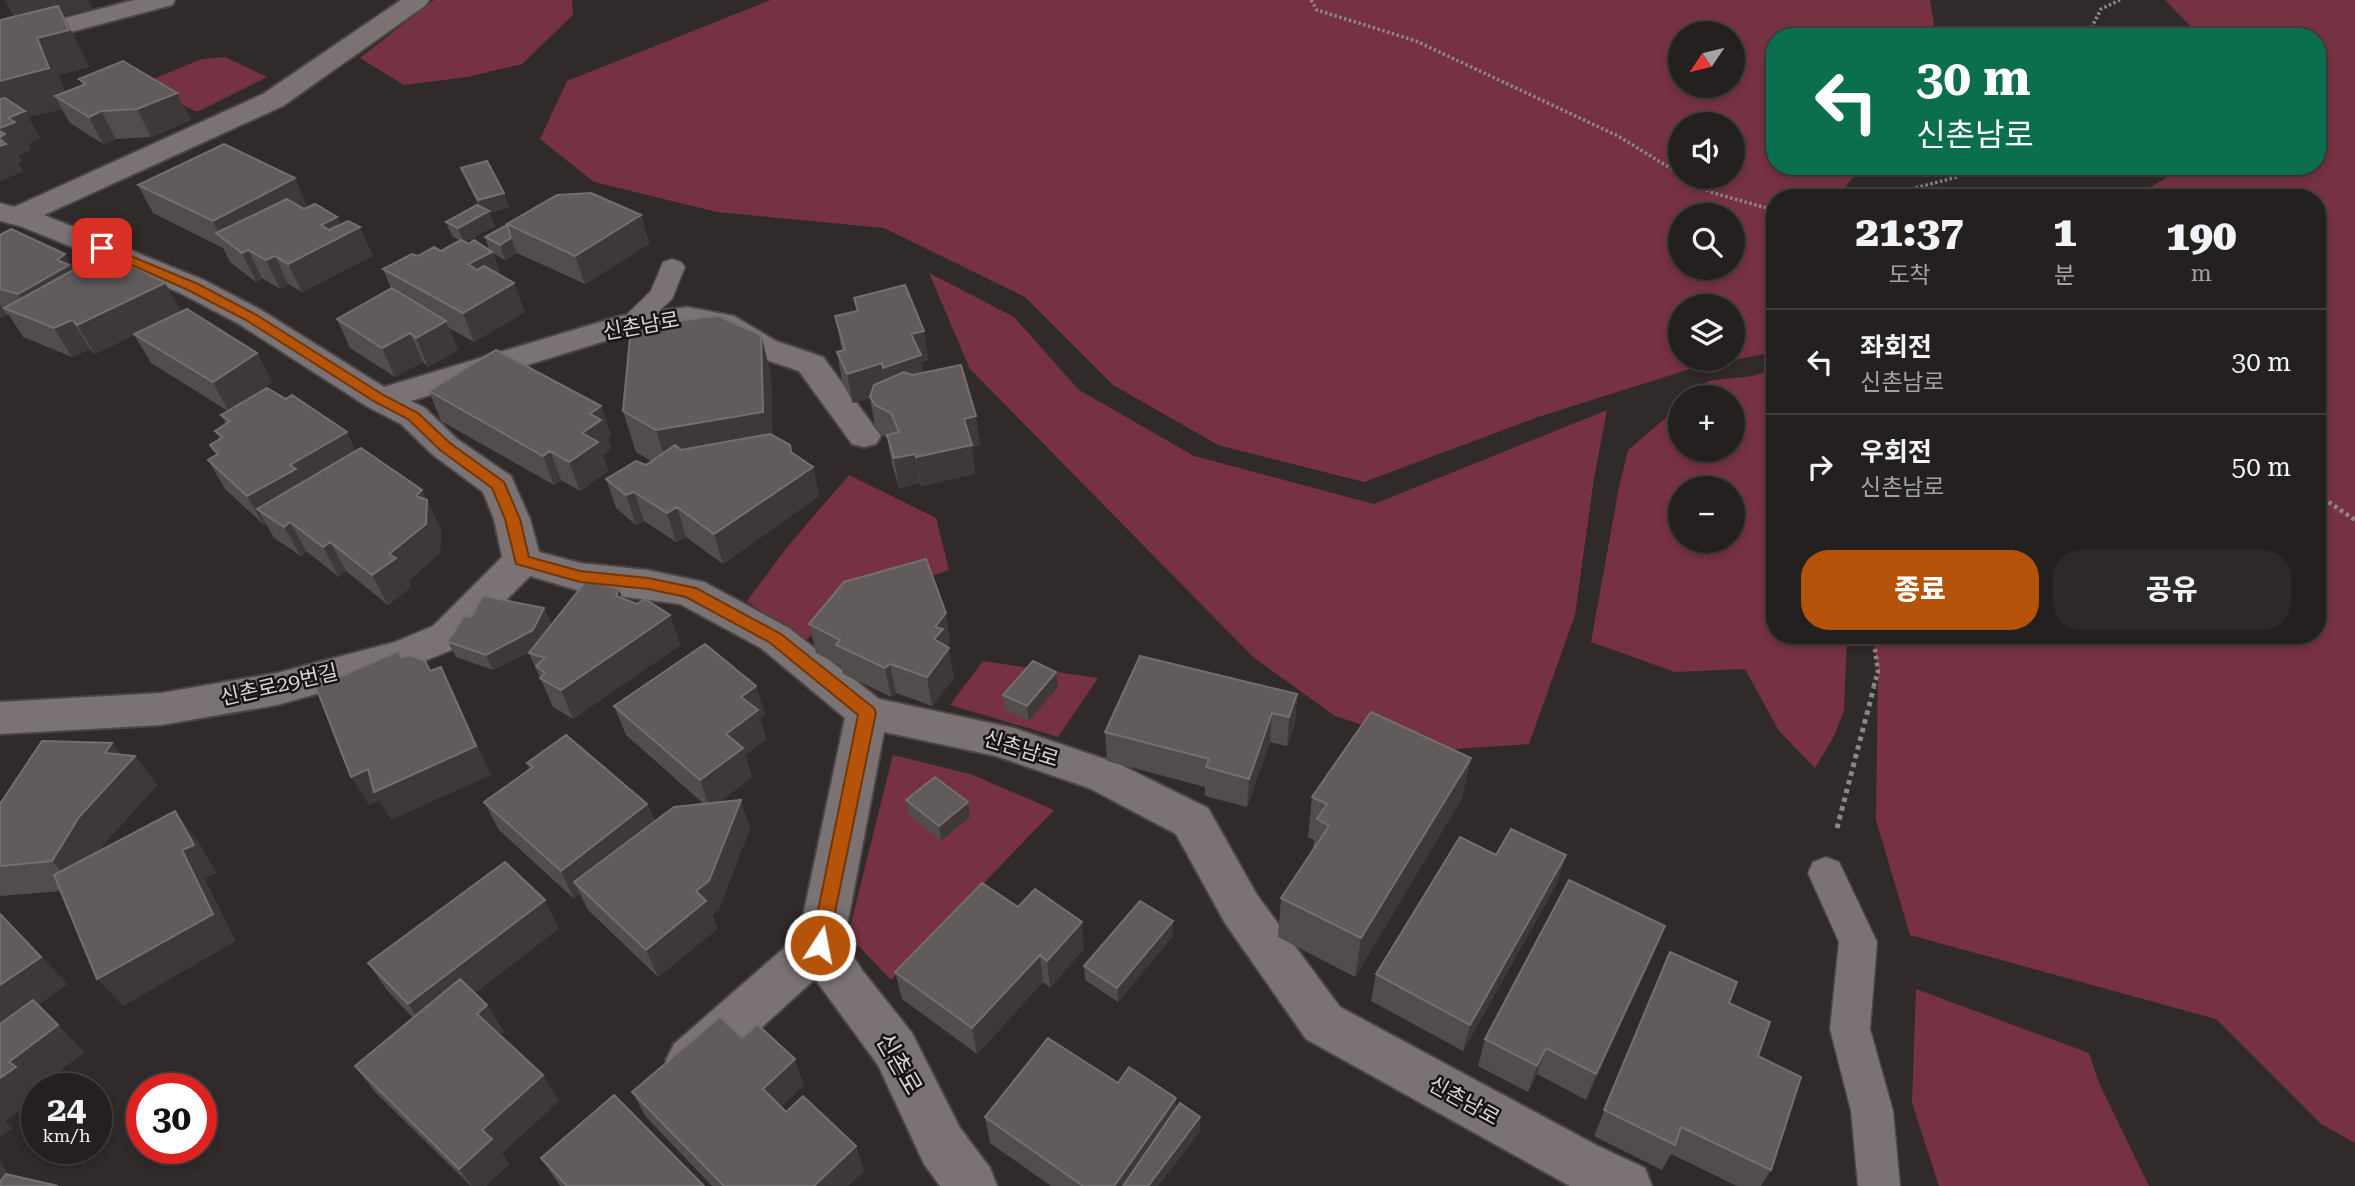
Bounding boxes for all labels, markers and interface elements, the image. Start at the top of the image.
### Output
north arrow [1668,21,1745,98]
map controls [1668,21,1745,553]
text: 30 m [1916,50,2031,107]
icon: left [1801,56,1892,147]
button: sound [1668,112,1745,189]
text: 신촌남로 [1916,116,2034,154]
button: search [1668,203,1745,280]
text: 21:37 [1855,207,1964,256]
text: 1 [2053,207,2077,256]
text: 190 [2166,211,2237,260]
pin [72,218,132,278]
icon: arrive [83,229,121,267]
text: m [2191,260,2212,287]
text: 도착 [1888,262,1931,289]
text: 분 [2054,262,2075,289]
button: layers [1668,294,1745,371]
street label: 신촌남로 [601,307,681,345]
text: 좌회전 [1860,332,1932,362]
icon: left [1801,343,1839,381]
text: 30 m [2232,347,2291,377]
text: 신촌남로 [1860,369,1945,396]
button: + [1668,385,1745,462]
text: 우회전 [1860,437,1932,467]
icon: right [1801,448,1839,486]
text: 50 m [2232,452,2291,482]
text: 신촌남로 [1860,474,1945,501]
button: − [1668,476,1745,553]
button: 종료 [1801,550,2039,630]
button: 공유 [2053,550,2291,630]
street label: 신촌로29번길 [218,660,340,710]
street label: 신촌남로 [981,726,1061,772]
position arrow [783,908,857,982]
street label: 신촌로 [870,1028,928,1100]
street label: 신촌남로 [1424,1072,1504,1130]
speed limit sign: 30 [126,1073,217,1164]
text: 24 [47,1089,86,1130]
text: km/h [42,1125,91,1146]

